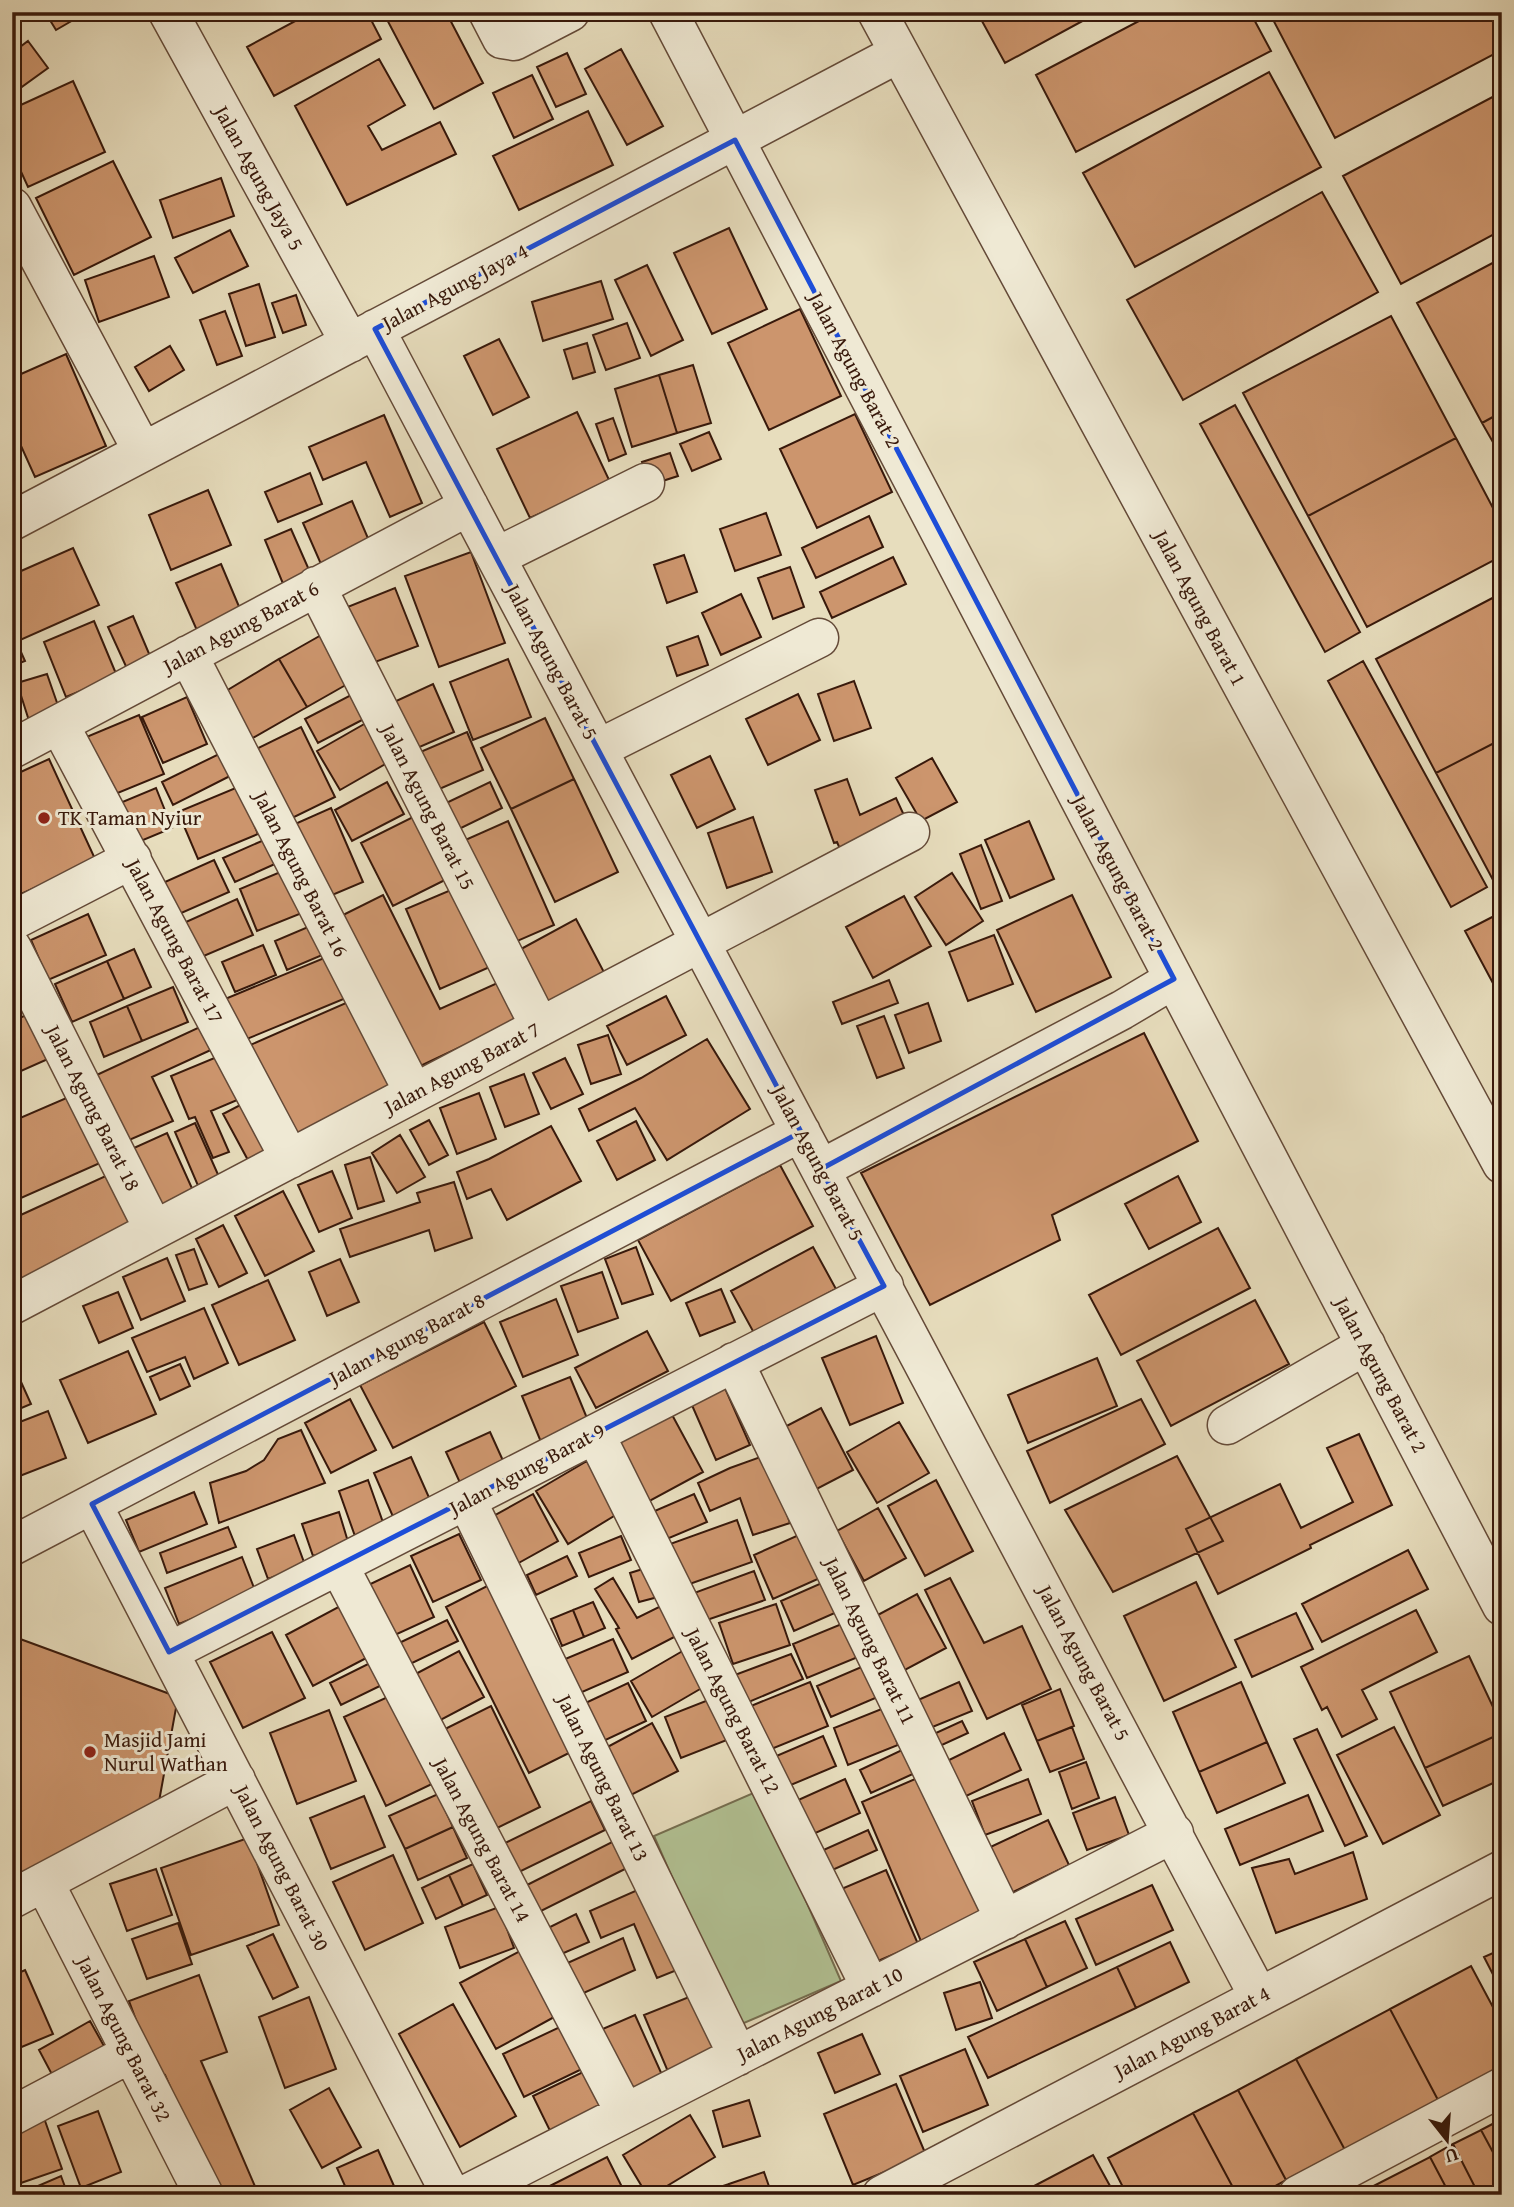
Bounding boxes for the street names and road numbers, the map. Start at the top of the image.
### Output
street label: Jalan Agung Jaya 5 [205,97,312,256]
street label: Jalan Agung Jaya 4 [374,235,533,340]
street label: Jalan Agung Barat 2 [800,284,910,453]
street label: Jalan Agung Barat 1 [1145,522,1255,691]
street label: Jalan Agung Barat 6 [155,572,324,682]
street label: Jalan Agung Barat 5 [497,576,607,745]
street label: Jalan Agung Barat 15 [372,716,484,895]
street label: Jalan Agung Barat 16 [245,783,357,962]
street label: Jalan Agung Barat 2 [1063,787,1173,956]
street label: Jalan Agung Barat 17 [117,850,232,1029]
street label: Jalan Agung Barat 7 [376,1013,545,1123]
street label: Jalan Agung Barat 18 [37,1017,149,1196]
street label: Jalan Agung Barat 5 [763,1077,873,1246]
street label: Jalan Agung Barat 8 [321,1284,490,1394]
street label: Jalan Agung Barat 2 [1326,1289,1436,1458]
street label: Jalan Agung Barat 9 [441,1414,610,1524]
street label: Jalan Agung Barat 11 [815,1549,924,1730]
street label: Jalan Agung Barat 5 [1029,1577,1139,1746]
street label: Jalan Agung Barat 12 [677,1620,789,1799]
street label: Jalan Agung Barat 13 [548,1686,657,1867]
street label: Jalan Agung Barat 14 [424,1749,539,1928]
street label: Jalan Agung Barat 30 [226,1777,338,1956]
street label: Jalan Agung Barat 32 [68,1948,180,2127]
street label: Jalan Agung Barat 10 [729,1958,908,2070]
street label: Jalan Agung Barat 4 [1106,1977,1275,2087]

